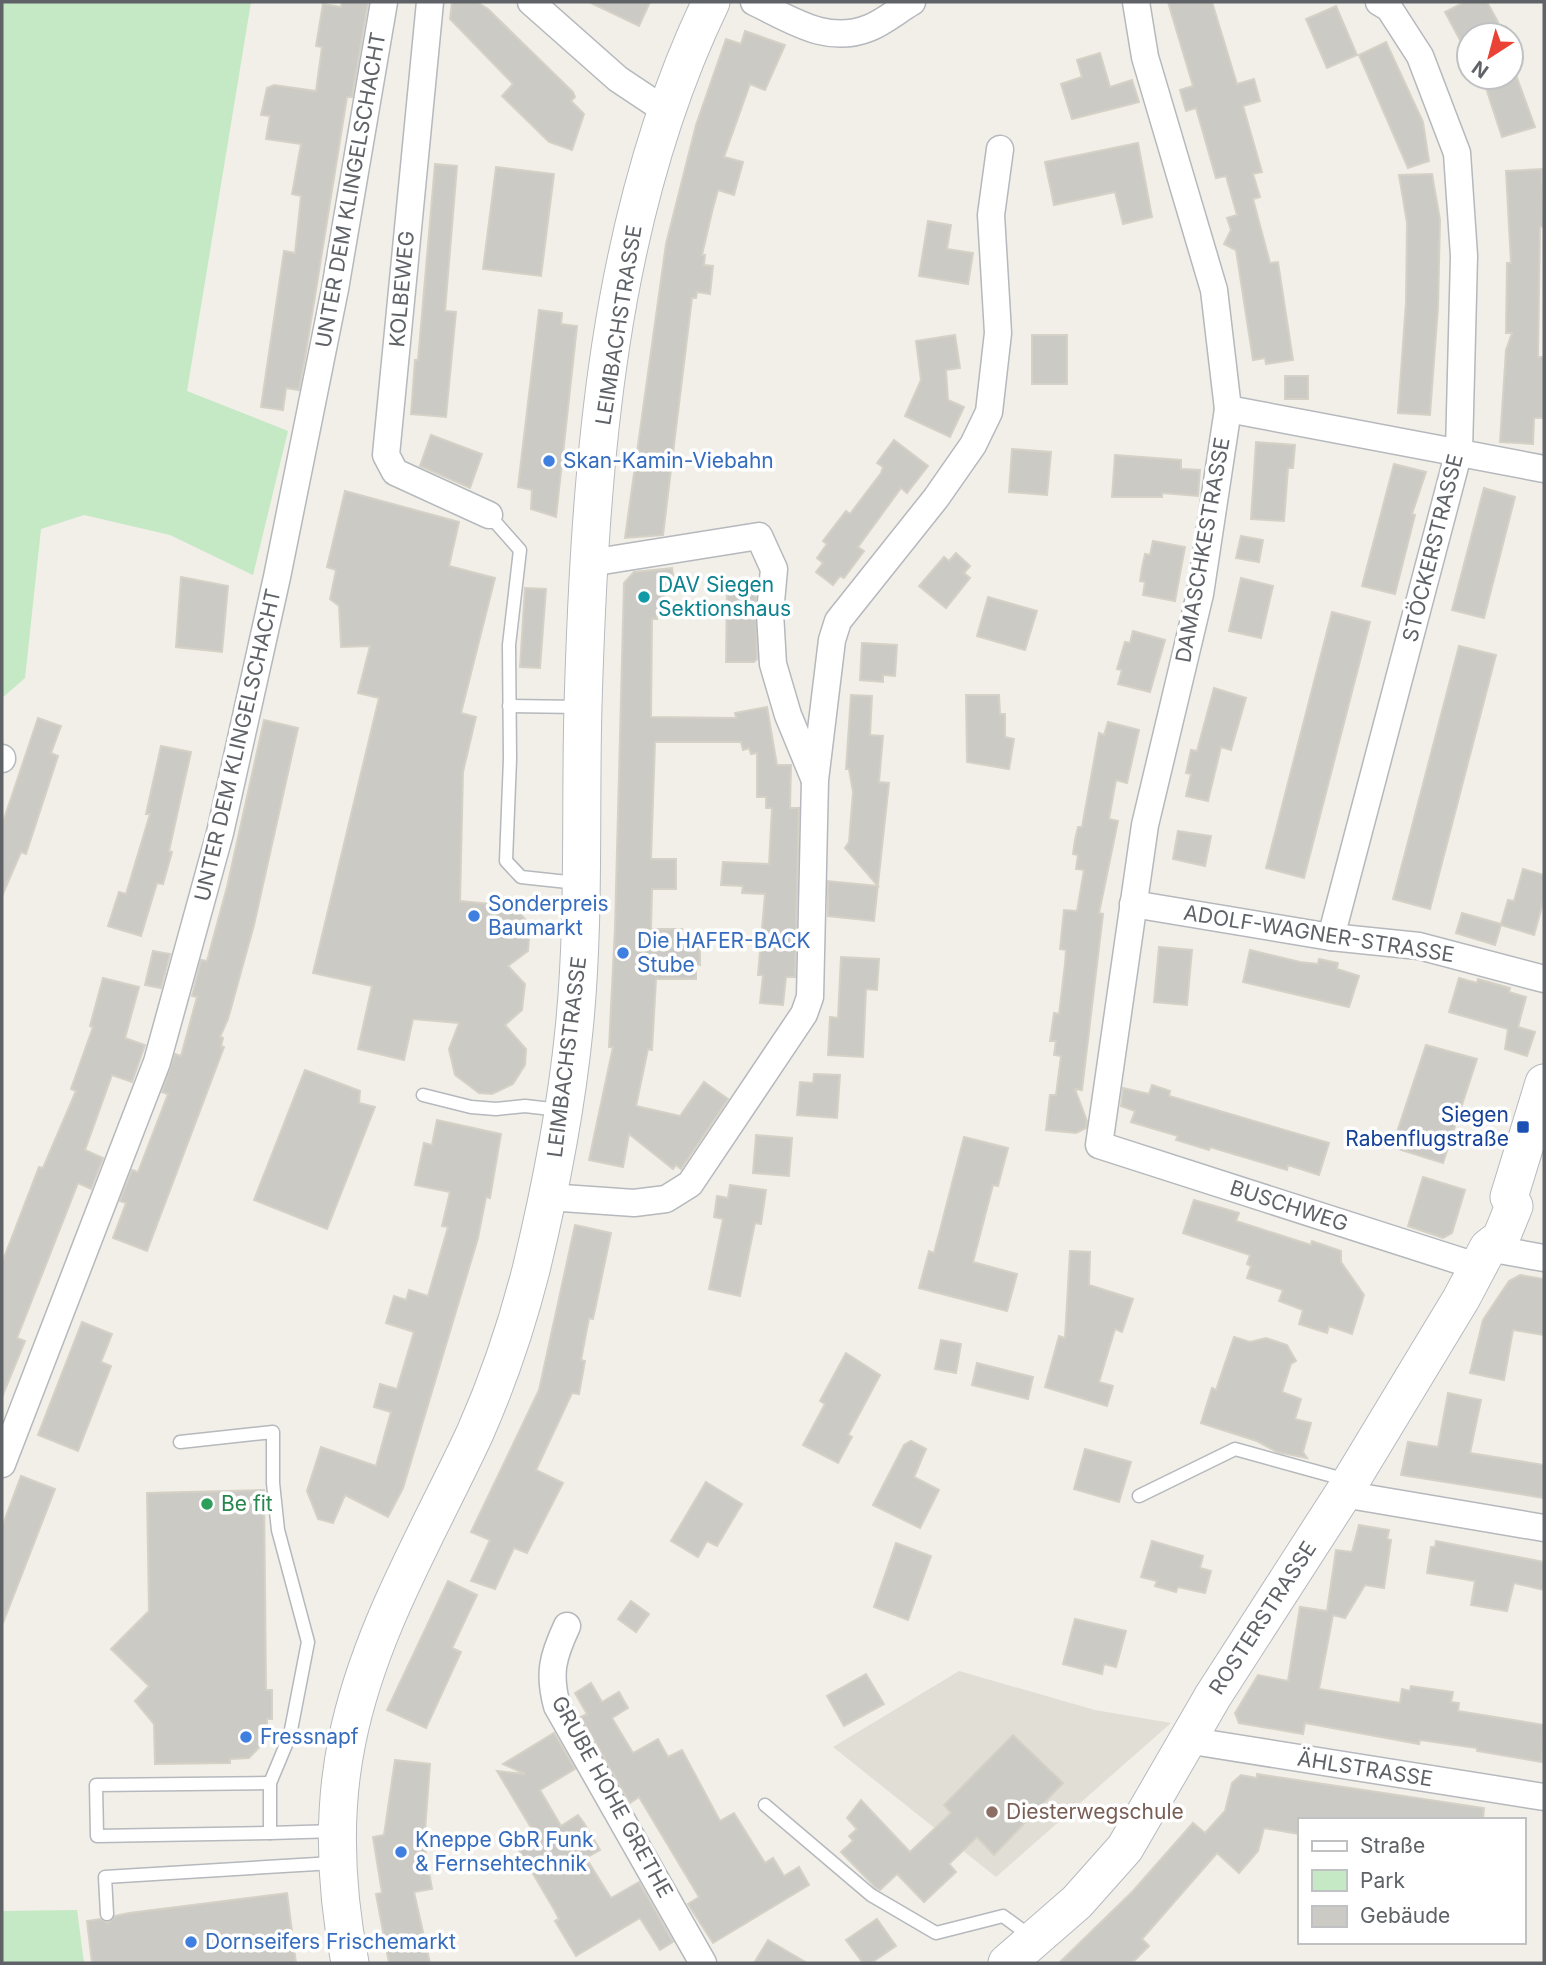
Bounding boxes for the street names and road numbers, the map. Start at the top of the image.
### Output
street label: UNTER DEM KLINGELSCHACHT [310,30,391,350]
street label: LEIMBACHSTRASSE [590,223,647,427]
street label: KOLBEWEG [384,230,419,348]
street label: DAMASCHKESTRASSE [1170,435,1235,664]
street label: STÖCKERSTRASSE [1397,451,1468,644]
street label: UNTER DEM KLINGELSCHACHT [189,586,286,904]
street label: ADOLF-WAGNER-STRASSE [1182,900,1456,967]
street label: LEIMBACHSTRASSE [542,955,591,1159]
street label: BUSCHWEG [1227,1175,1351,1236]
street label: ROSTERSTRASSE [1204,1537,1321,1699]
street label: GRUBE HOHE GRETHE [547,1692,678,1902]
street label: ÄHLSTRASSE [1296,1744,1435,1792]

